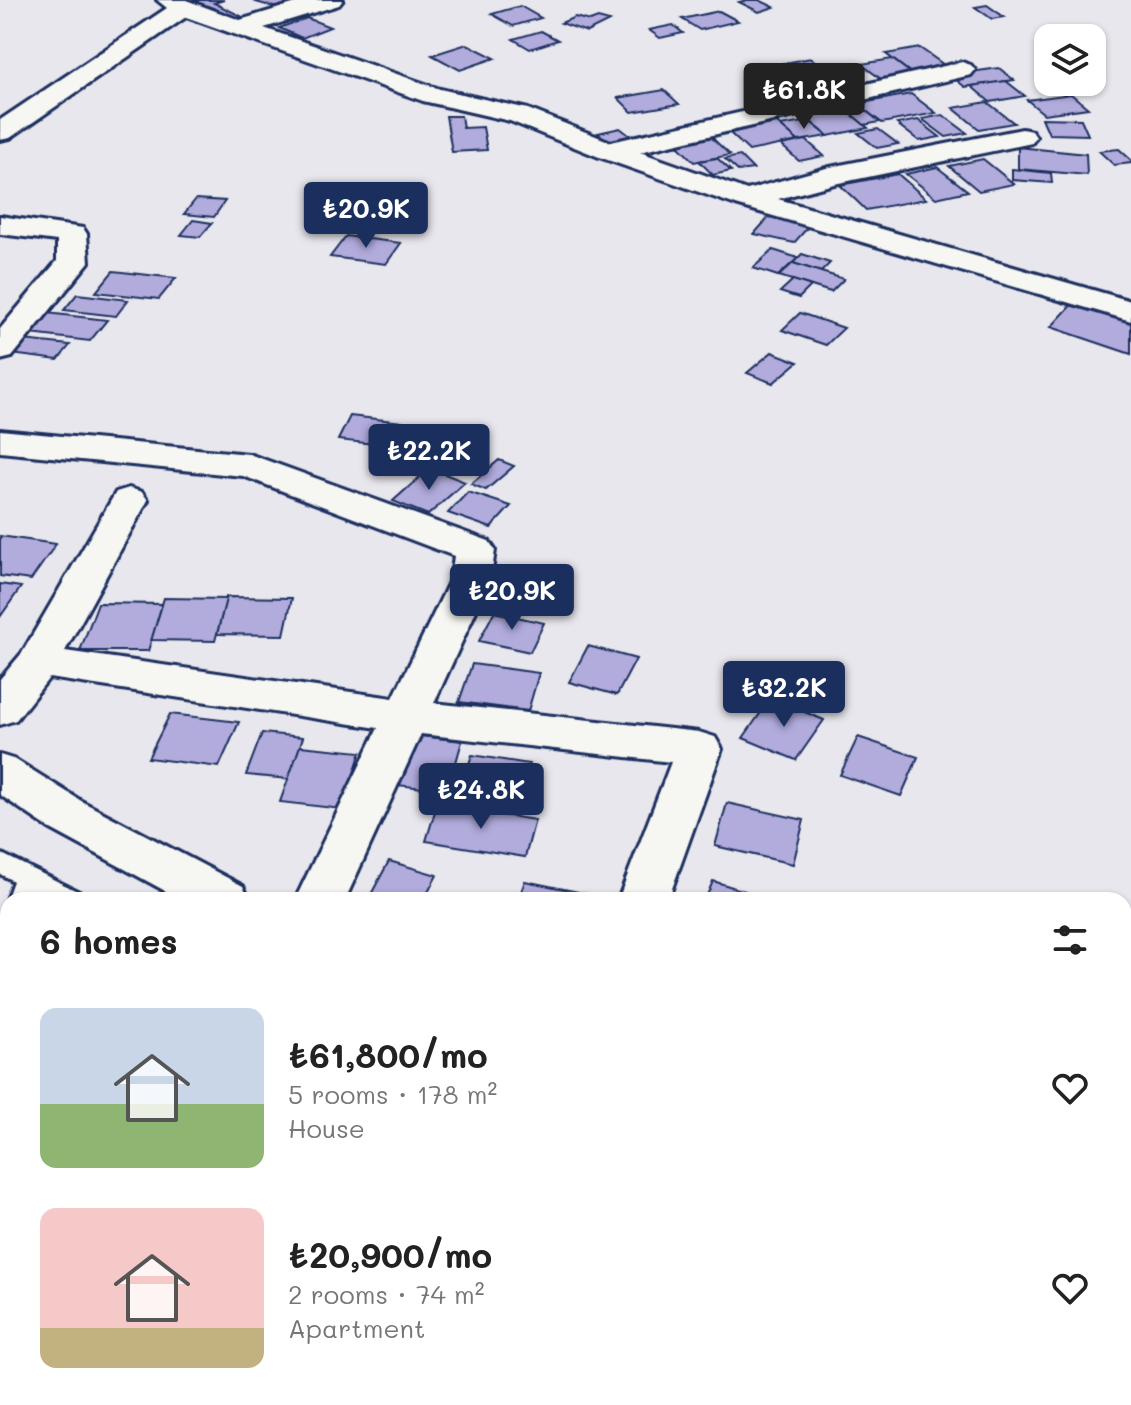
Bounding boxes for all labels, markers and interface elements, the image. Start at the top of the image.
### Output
map controls [1034,24,1106,96]
button: layers [1034,24,1106,96]
pin: ₺61.8K [739,63,869,131]
text: ₺61.8K [762,72,846,106]
pin: ₺20.9K [301,182,431,250]
text: ₺20.9K [322,191,410,225]
pin: ₺22.2K [364,424,494,492]
text: ₺22.2K [387,433,471,467]
pin: ₺20.9K [447,564,577,632]
text: ₺20.9K [468,573,556,607]
pin: ₺32.2K [719,661,849,729]
text: ₺32.2K [741,670,827,704]
pin: ₺24.8K [416,763,546,831]
text: ₺24.8K [437,772,525,806]
text: 6 homes [40,918,178,963]
icon: filters [1048,918,1092,962]
text: ₺61,800/mo [288,1032,488,1077]
icon: home [104,1040,200,1136]
icon: heart [1048,1066,1092,1110]
text: 5 rooms · 178 m² [288,1077,497,1111]
text: House [288,1111,365,1145]
text: ₺20,900/mo [288,1232,492,1277]
icon: home [104,1240,200,1336]
icon: heart [1048,1266,1092,1310]
text: 2 rooms · 74 m² [288,1277,485,1311]
text: Apartment [288,1311,425,1345]

